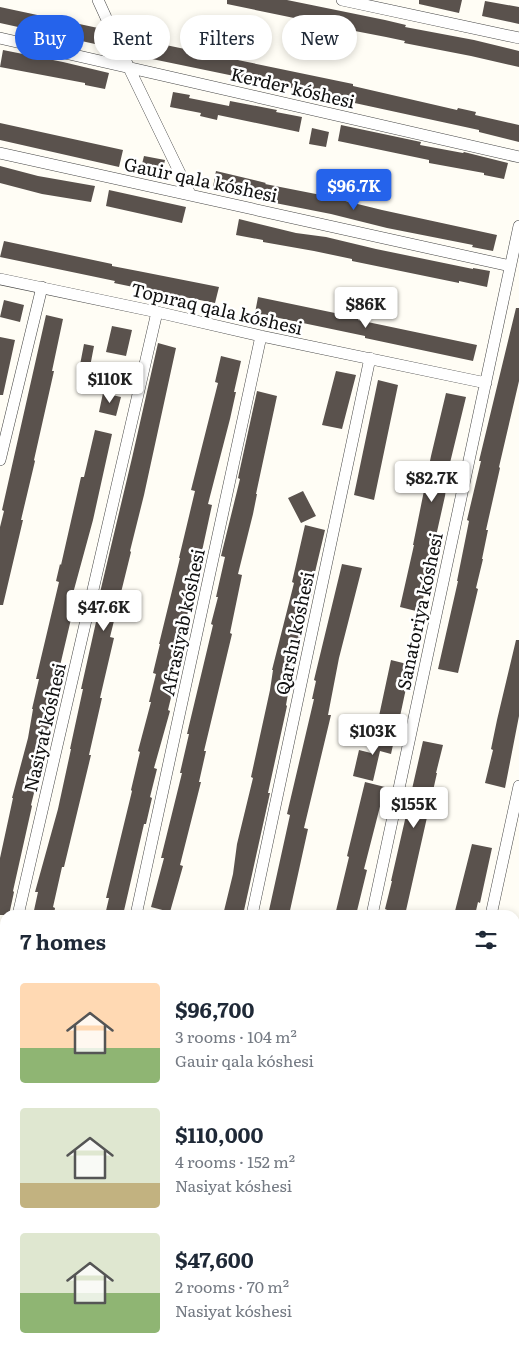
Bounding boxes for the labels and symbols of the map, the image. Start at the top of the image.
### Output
street label: Kerder kóshesi [228,60,358,114]
street label: Gauir qala kóshesi [122,150,280,208]
pin: $96.7K [313,168,395,211]
street label: Topıraq qala kóshesi [128,275,306,341]
pin: $86K [336,286,396,329]
pin: $110K [75,362,145,404]
pin: $82.7K [391,460,473,503]
street label: Sanatoriya kóshesi [389,530,449,692]
street label: Afrasiyab kóshesi [153,546,211,698]
street label: Qarshı kóshesi [268,569,320,697]
pin: $47.6K [63,590,145,632]
street label: Nasiyat kóshesi [16,660,72,794]
pin: $103K [338,714,408,756]
pin: $155K [379,786,449,829]

